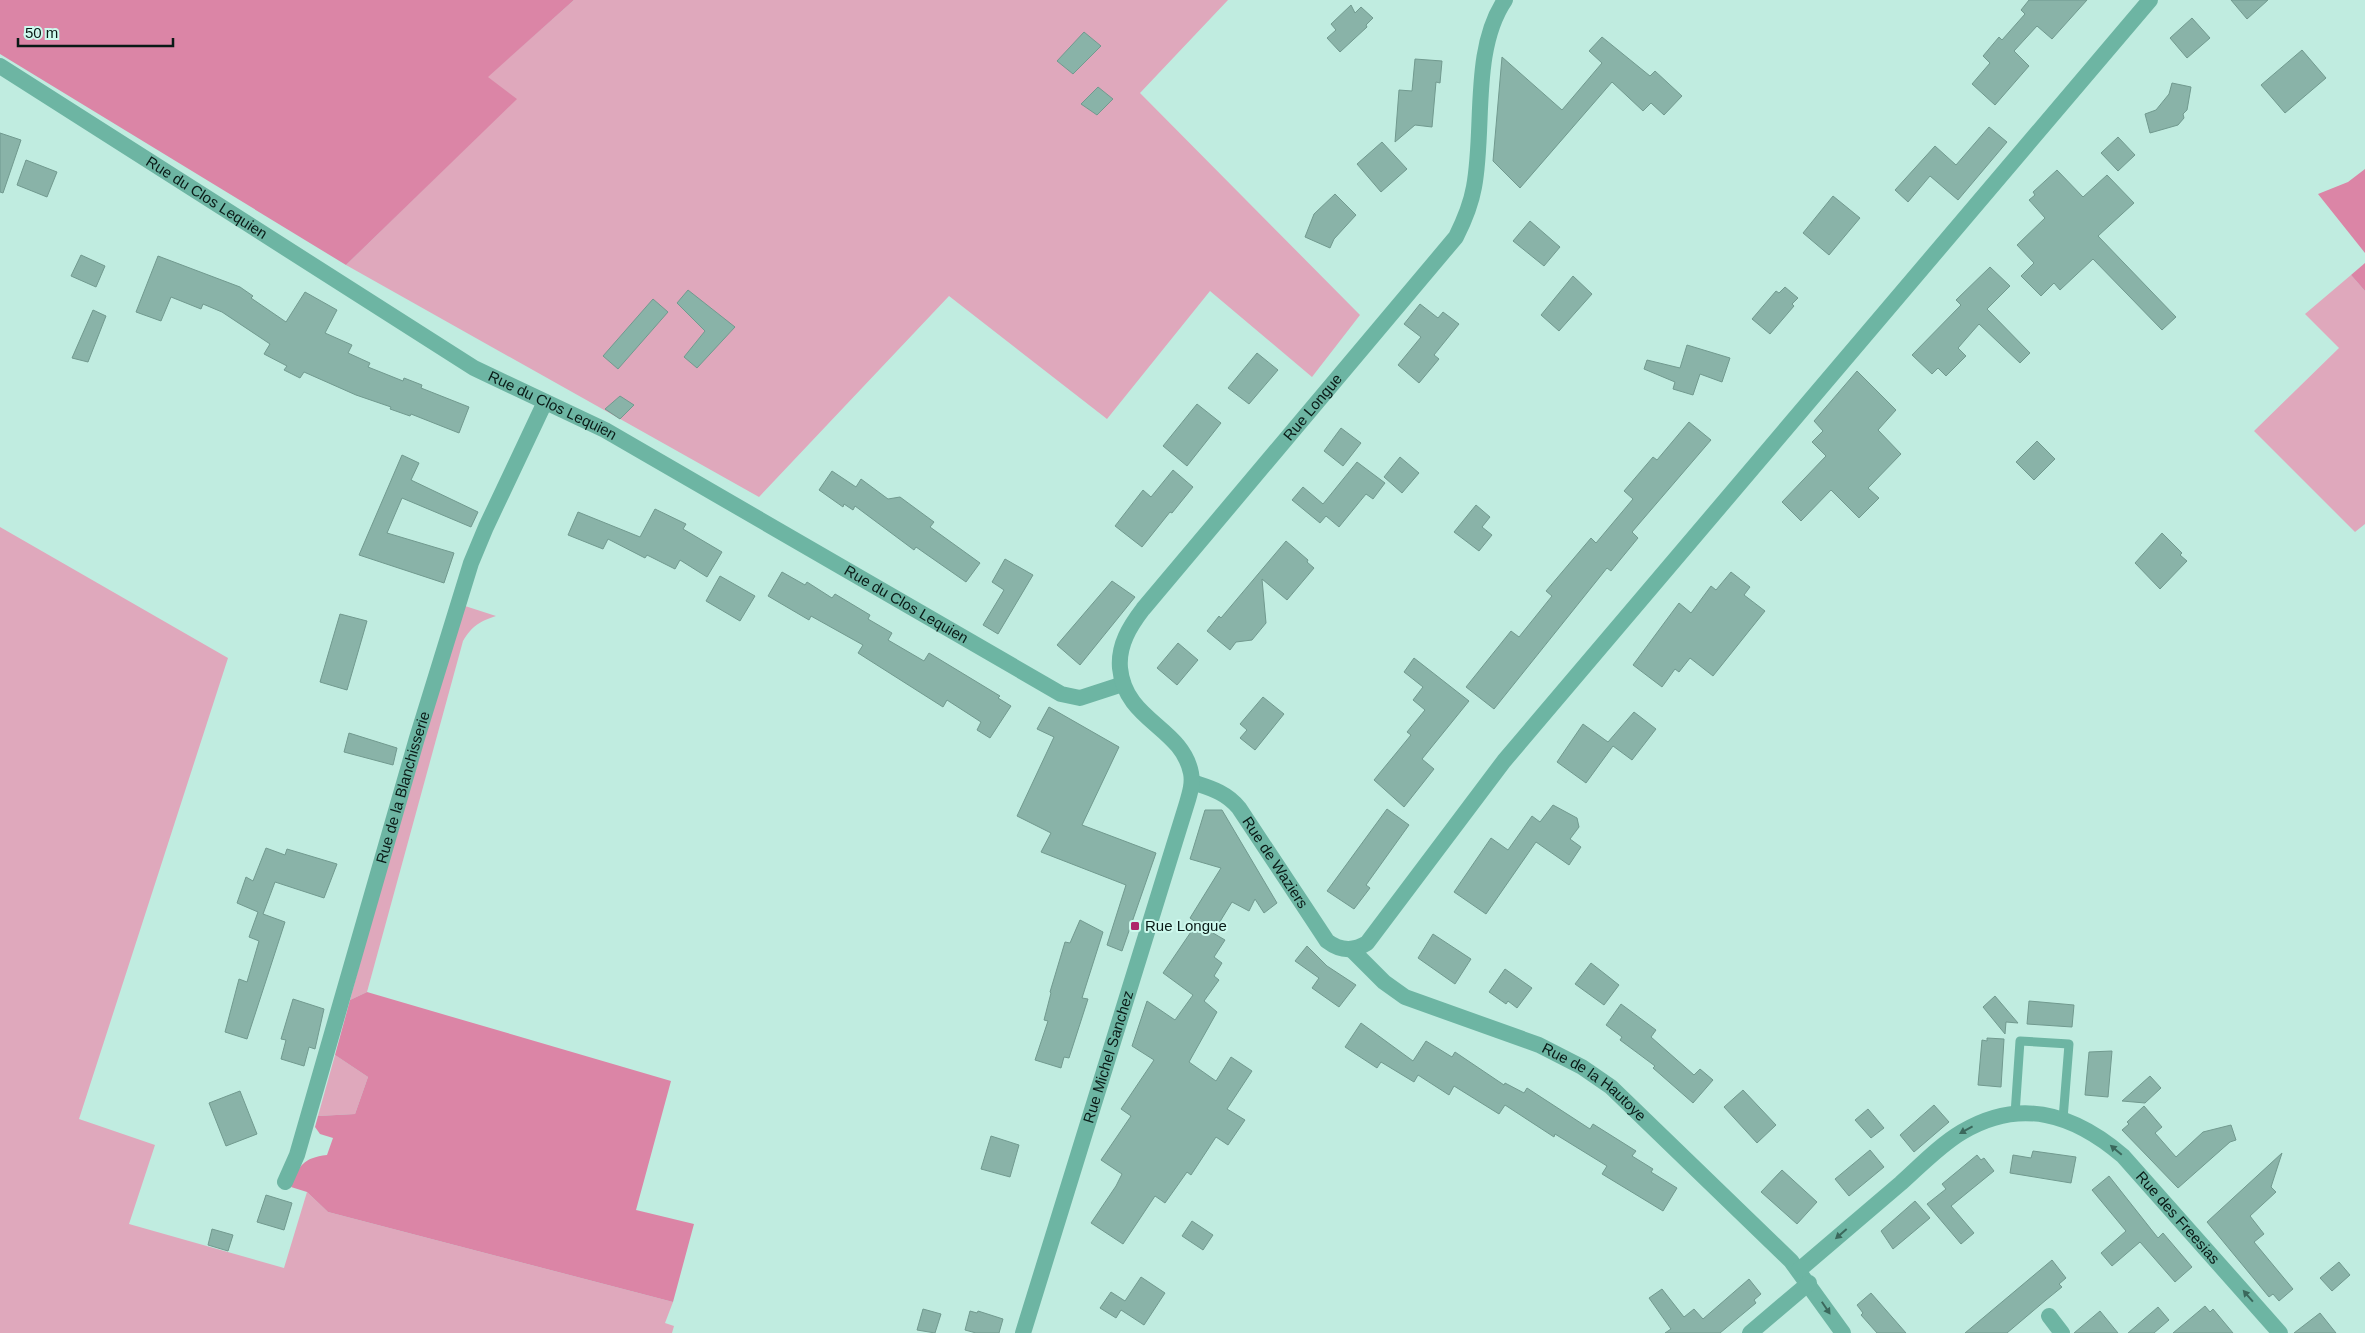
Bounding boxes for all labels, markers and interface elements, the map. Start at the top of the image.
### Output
scale bar [18,15,172,47]
text: 50 m [25,24,58,41]
street label: Rue du Clos Lequien [143,152,271,242]
street label: Rue du Clos Lequien [486,367,620,443]
street label: Rue Longue [1280,370,1345,444]
street label: Rue du Clos Lequien [842,561,971,646]
street label: Rue de la Blanchisserie [372,709,433,865]
street label: Rue de Waziers [1239,813,1312,911]
place label: Rue Longue [1145,917,1227,934]
marker: Rue Longue [1129,920,1141,932]
street label: Rue Michel Sanchez [1079,989,1136,1125]
street label: Rue de la Hautoye [1539,1039,1650,1124]
one-way arrow [1958,1126,1973,1134]
one-way arrow [2109,1144,2122,1155]
street label: Rue des Freesias [2133,1168,2223,1267]
one-way arrow [1835,1228,1847,1239]
one-way arrow [2242,1290,2253,1303]
one-way arrow [1821,1301,1831,1315]

